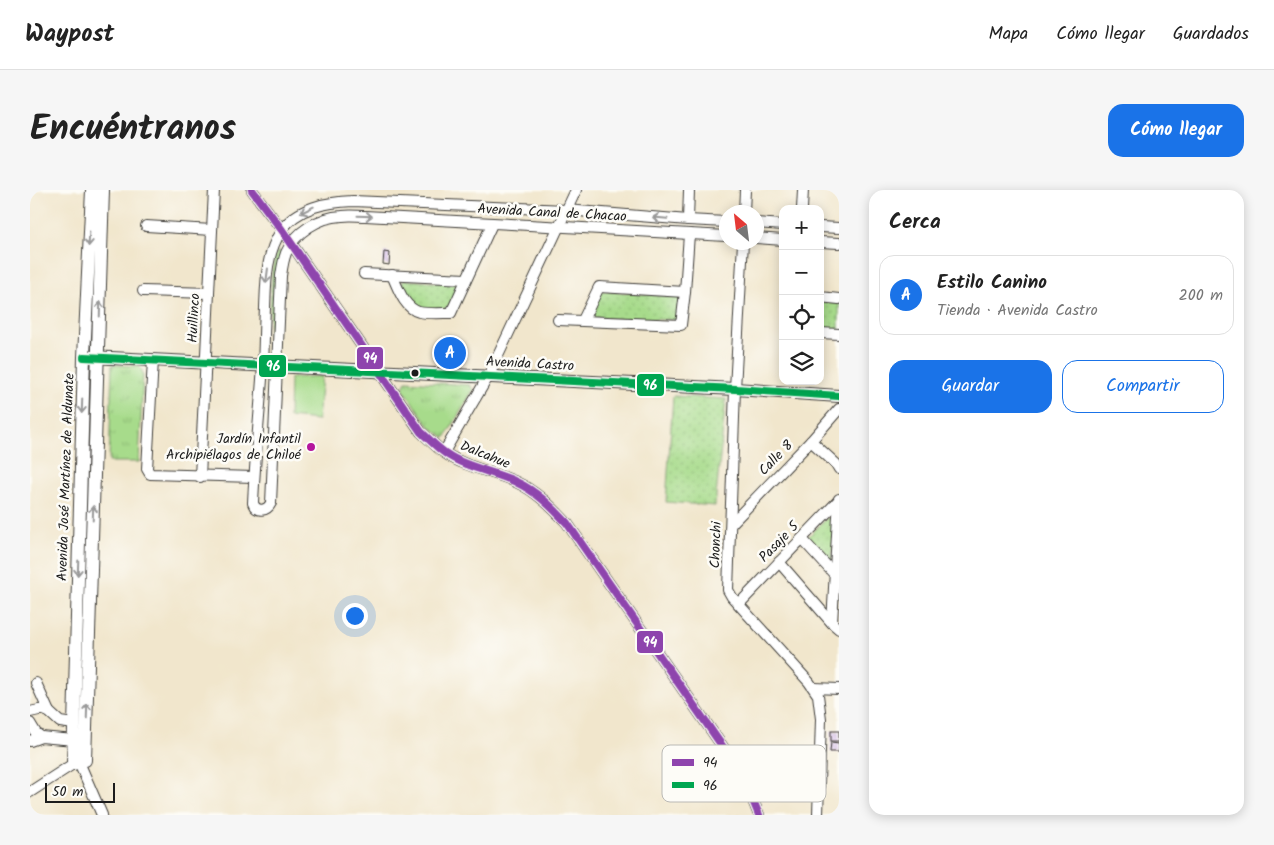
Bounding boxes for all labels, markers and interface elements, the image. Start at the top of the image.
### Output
text: Waypost [25,15,114,54]
text: Mapa [989,20,1028,49]
text: Cómo llegar [1056,20,1145,49]
text: Guardados [1173,20,1249,49]
text: Encuéntranos [30,102,236,158]
button: Cómo llegar [1108,104,1244,157]
street label: Avenida Canal de Chacao [477,198,627,228]
north arrow [719,205,764,250]
map controls [779,205,824,385]
button: + [779,205,824,250]
one-way arrow [300,206,315,216]
text: Cerca [889,206,941,239]
one-way arrow [357,212,373,221]
one-way arrow [653,213,669,222]
one-way arrow [85,230,94,246]
button: − [779,250,824,295]
one-way arrow [262,267,272,283]
text: Estilo Canino [937,268,1047,298]
text: A [901,283,911,308]
text: 200 m [1179,283,1223,308]
street label: Huillinco [182,293,206,343]
button: locate [779,295,824,340]
text: Tienda · Avenida Castro [937,298,1098,323]
one-way arrow [95,301,105,318]
pin: A [434,334,466,372]
button: layers [779,340,824,385]
line badge: 94 [356,346,384,370]
text: 94 [363,348,378,370]
street label: Avenida Castro [485,351,575,377]
line badge: 96 [258,354,287,378]
text: 96 [266,356,281,378]
button: Guardar [889,360,1052,413]
button: Compartir [1062,360,1224,413]
unlabelled marker [410,368,420,378]
street label: Avenida José Martínez de Aldunate [51,372,81,581]
line badge: 96 [636,373,665,397]
text: 96 [643,375,658,397]
one-way arrow [78,397,87,413]
place label: Jardín Infantil Archipiélagos de Chiloé [166,428,302,466]
street label: Dalcahue [457,435,514,475]
street label: Calle 8 [753,435,799,481]
marker: Jardín Infantil Archipiélagos de Chiloé [305,441,317,453]
one-way arrow [89,506,98,522]
street label: Pasaje 5 [754,515,805,568]
street label: Chonchi [704,521,728,569]
one-way arrow [73,560,83,576]
your location [342,603,368,629]
line badge: 94 [636,630,664,654]
text: 94 [643,632,658,654]
one-way arrow [82,703,92,720]
legend [662,745,826,802]
text: 94 [703,752,718,774]
text: 96 [703,775,718,797]
scale bar [45,780,115,803]
text: 50 m [52,781,83,803]

